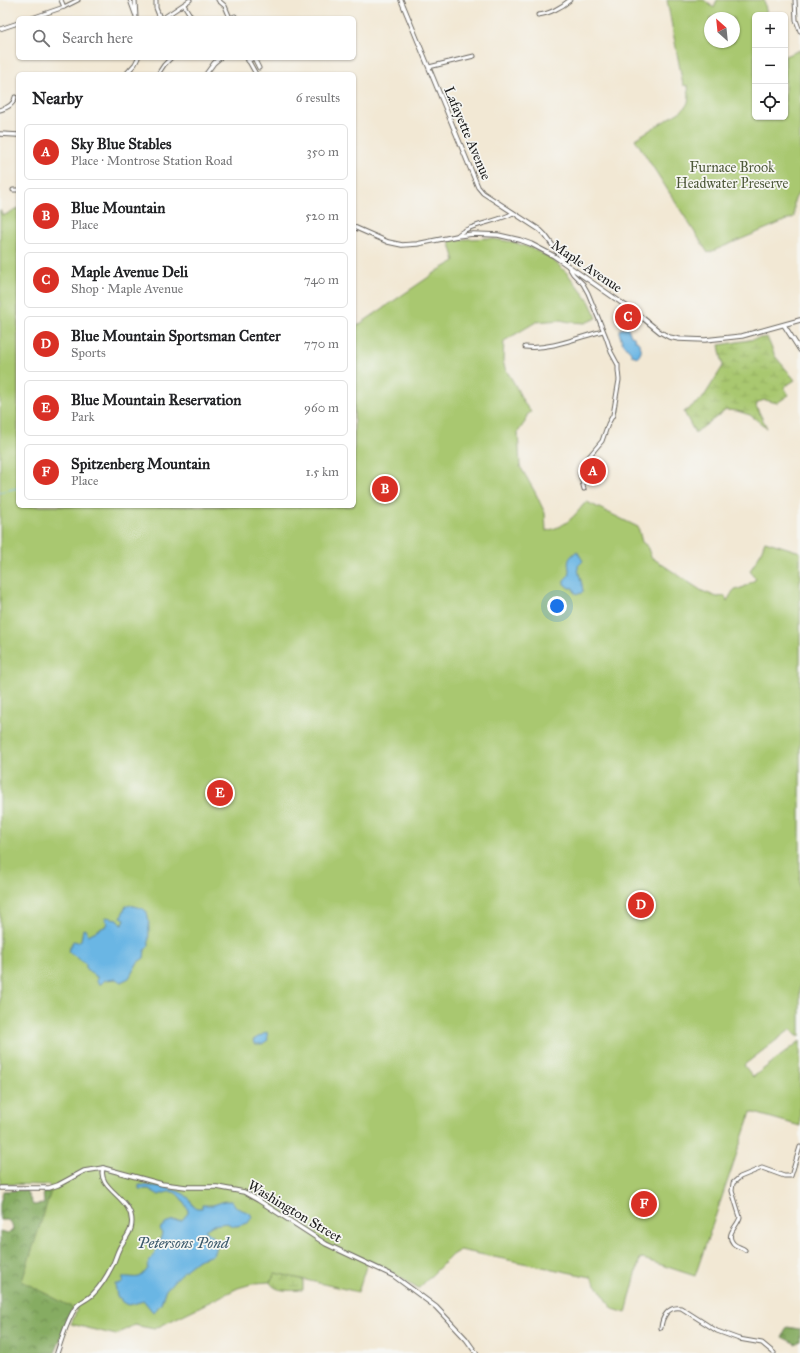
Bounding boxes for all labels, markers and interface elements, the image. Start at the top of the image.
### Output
north arrow [704,12,740,48]
map controls [752,12,788,120]
button: + [752,12,788,48]
search box [16,16,356,60]
icon: search [30,27,52,49]
text: Search here [62,29,133,47]
button: − [752,48,788,84]
street label: Lafayette Avenue [440,84,495,183]
button: locate [752,84,788,120]
text: Nearby [32,88,83,109]
text: 6 results [296,90,340,106]
text: Sky Blue Stables [71,135,171,153]
text: A [42,144,50,160]
text: 350 m [306,144,339,160]
text: Place · Montrose Station Road [71,153,233,169]
park label: Furnace Brook Headwater Preserve [676,159,788,192]
text: Blue Mountain [71,199,165,217]
text: B [42,208,50,224]
text: 520 m [305,208,339,224]
text: Place [71,217,98,233]
street label: Maple Avenue [548,236,626,296]
text: Maple Avenue Deli [71,263,188,281]
text: C [42,272,50,288]
text: 740 m [304,272,339,288]
text: Shop · Maple Avenue [71,281,183,297]
pin: C [615,302,641,332]
text: Blue Mountain Sportsman Center [71,327,281,345]
text: D [41,336,51,352]
text: 770 m [304,336,339,352]
text: Sports [71,345,106,361]
text: Blue Mountain Reservation [71,391,241,409]
text: E [41,400,51,416]
text: 960 m [304,400,339,416]
text: Park [71,409,95,425]
text: Spitzenberg Mountain [71,455,210,473]
pin: A [580,456,606,486]
text: F [42,464,50,480]
text: 1.5 km [306,464,339,480]
text: Place [71,473,98,489]
pin: B [372,474,398,504]
your location [547,596,567,616]
pin: E [207,778,233,808]
pin: D [628,890,654,920]
street label: Washington Street [245,1177,345,1246]
pin: F [631,1189,657,1219]
water label: Petersons Pond [137,1234,230,1252]

